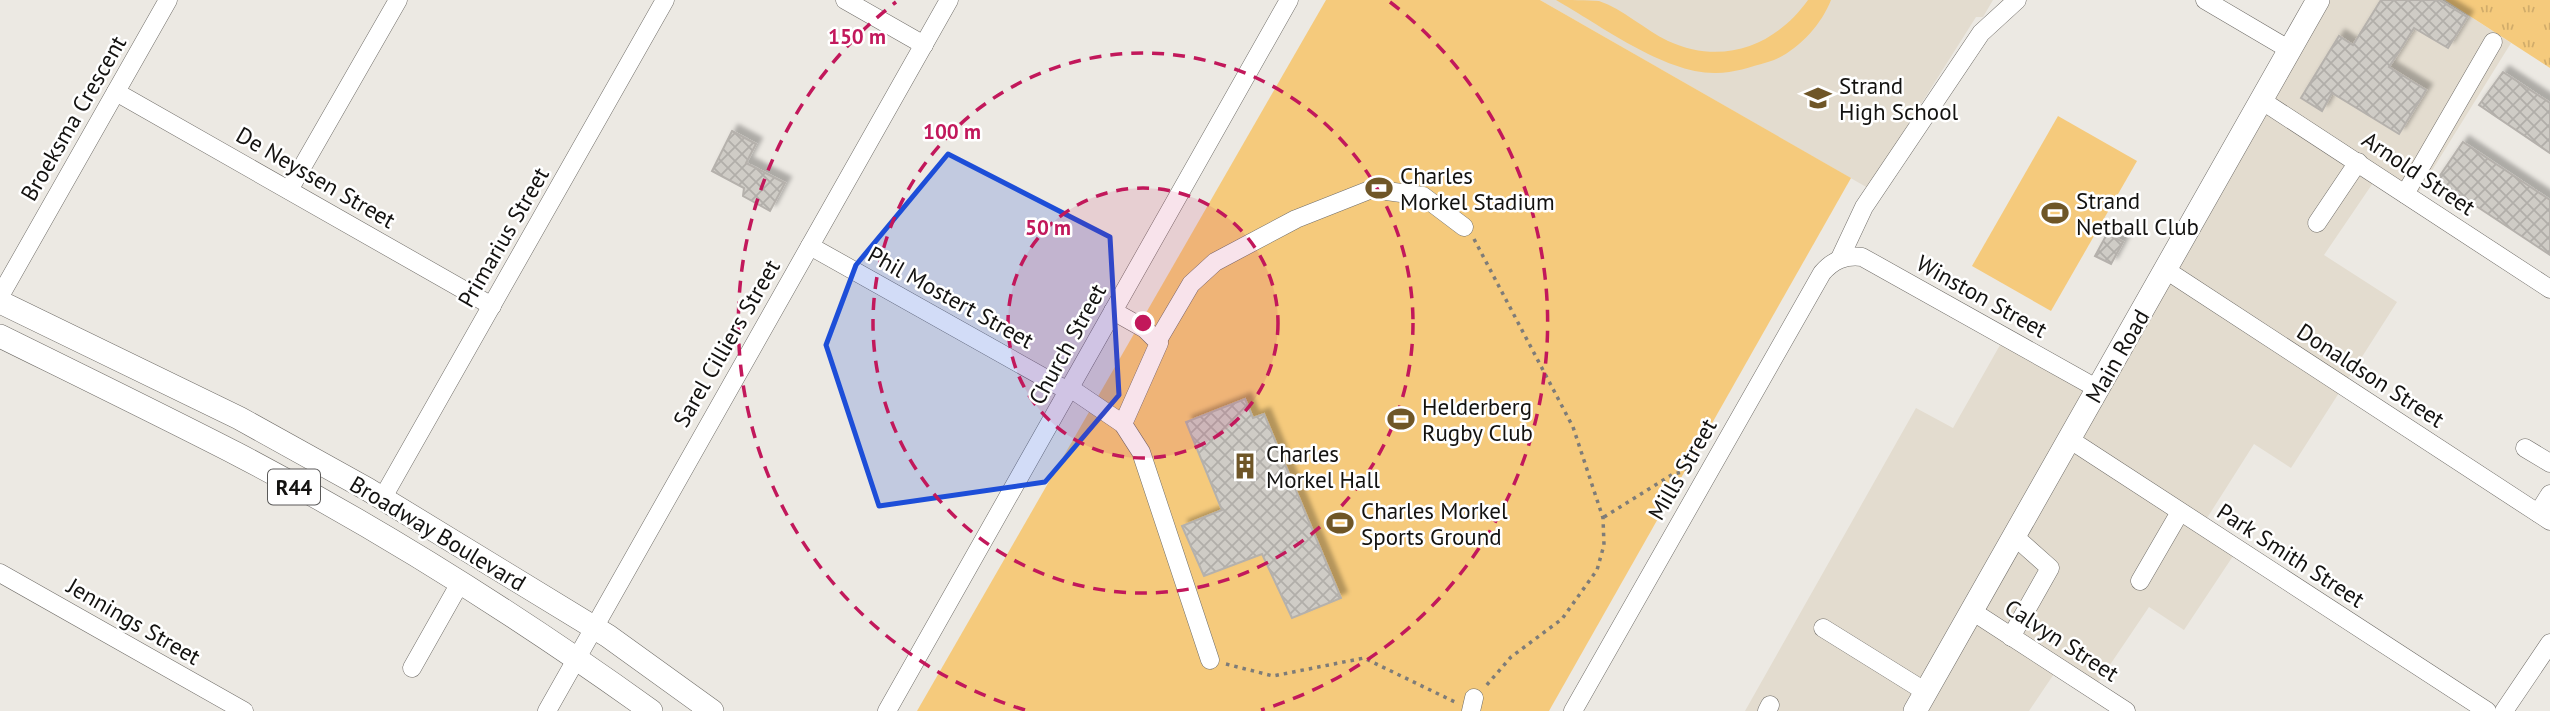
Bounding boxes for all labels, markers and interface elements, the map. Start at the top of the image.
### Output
text: 150 m [828,23,886,50]
street label: Broeksma Crescent [14,30,132,206]
place label: Strand High School [1839,71,1959,126]
school or university icon: Strand High School [1803,83,1833,113]
text: 100 m [923,118,981,145]
street label: De Neyssen Street [231,120,401,234]
street label: Arnold Street [2357,125,2481,222]
place label: Charles Morkel Stadium [1400,161,1555,216]
street label: Primarius Street [451,162,555,312]
sports icon: Charles Morkel Stadium [1364,173,1394,203]
place label: Strand Netball Club [2076,186,2199,241]
sports icon: Strand Netball Club [2040,198,2070,228]
text: 50 m [1025,214,1071,241]
street label: Phil Mostert Street [863,239,1039,355]
street label: Winston Street [1912,248,2053,344]
street label: Sarel Cilliers Street [666,254,786,432]
street label: Church Street [1022,278,1112,410]
street label: Main Road [2079,304,2155,408]
centre of rings [1131,311,1155,335]
street label: Donaldson Street [2292,317,2450,434]
place label: Helderberg Rugby Club [1422,392,1533,447]
sports icon: Helderberg Rugby Club [1386,404,1416,434]
street label: Mills Street [1641,413,1723,525]
place label: Charles Morkel Hall [1266,439,1380,494]
building icon: Charles Morkel Hall [1230,451,1260,481]
street label: Broadway Boulevard [345,469,531,597]
road number: R44 [268,470,320,504]
place label: Charles Morkel Sports Ground [1361,496,1508,551]
street label: Park Smith Street [2212,497,2370,614]
sports icon: Charles Morkel Sports Ground [1325,508,1355,538]
street label: Jennings Street [61,571,206,671]
street label: Calvyn Street [1999,592,2125,688]

